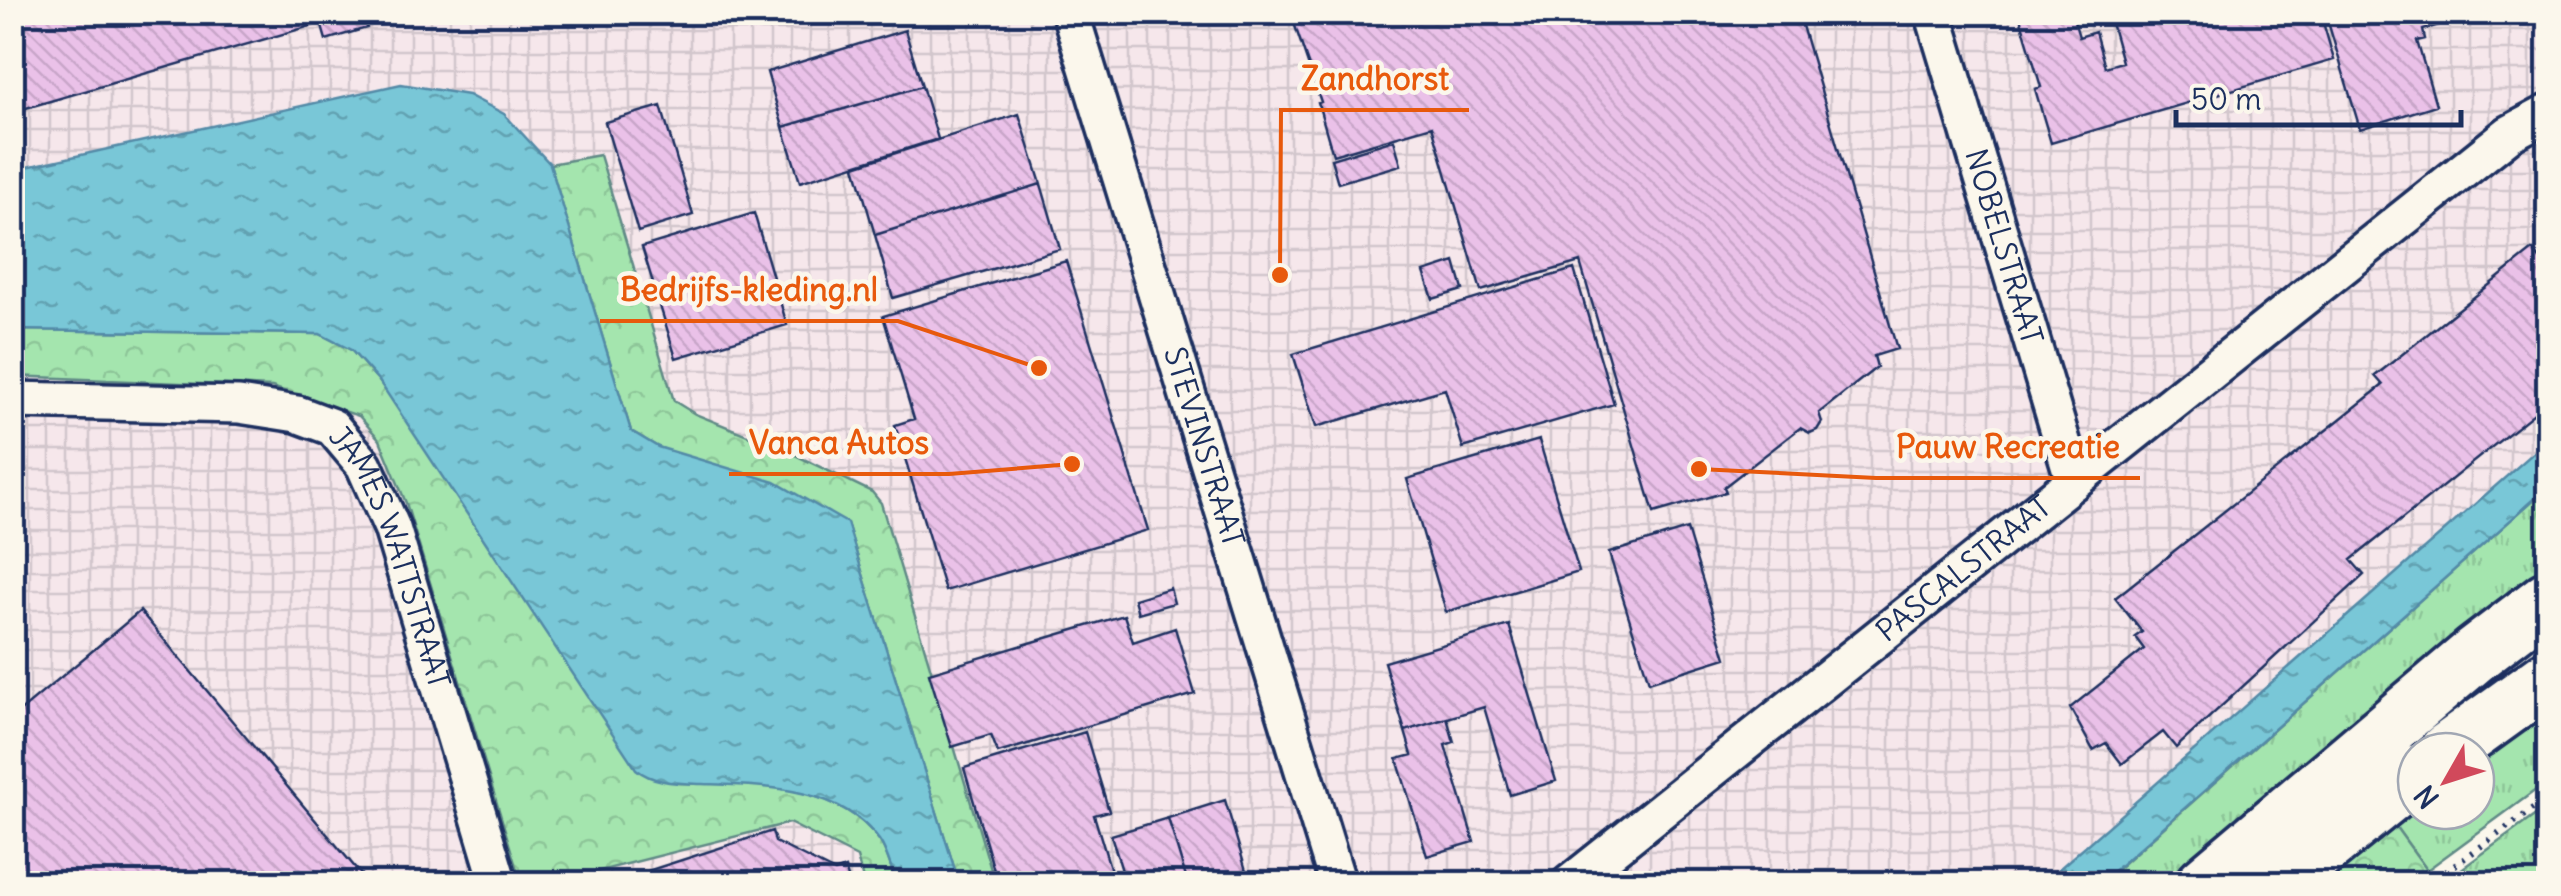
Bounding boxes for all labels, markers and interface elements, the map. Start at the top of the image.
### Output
callout: Zandhorst [1281,48,1469,110]
text: Zandhorst [1301,58,1449,99]
scale bar [2176,65,2461,127]
text: 50 m [2191,80,2261,118]
street label: NOBELSTRAAT [1957,144,2052,348]
callout: Bedrijfs-kleding.nl [600,259,898,321]
text: Bedrijfs-kleding.nl [620,269,878,310]
street label: STEVINSTRAAT [1156,342,1253,551]
callout: Vanca Autos [729,412,949,474]
callout: Pauw Recreatie [1876,416,2140,478]
street label: JAMES WATTSTRAAT [321,418,459,693]
text: Vanca Autos [749,422,929,463]
text: Pauw Recreatie [1896,426,2120,467]
street label: PASCALSTRAAT [1868,487,2058,649]
north arrow [2396,731,2496,831]
text: N [2406,778,2447,816]

